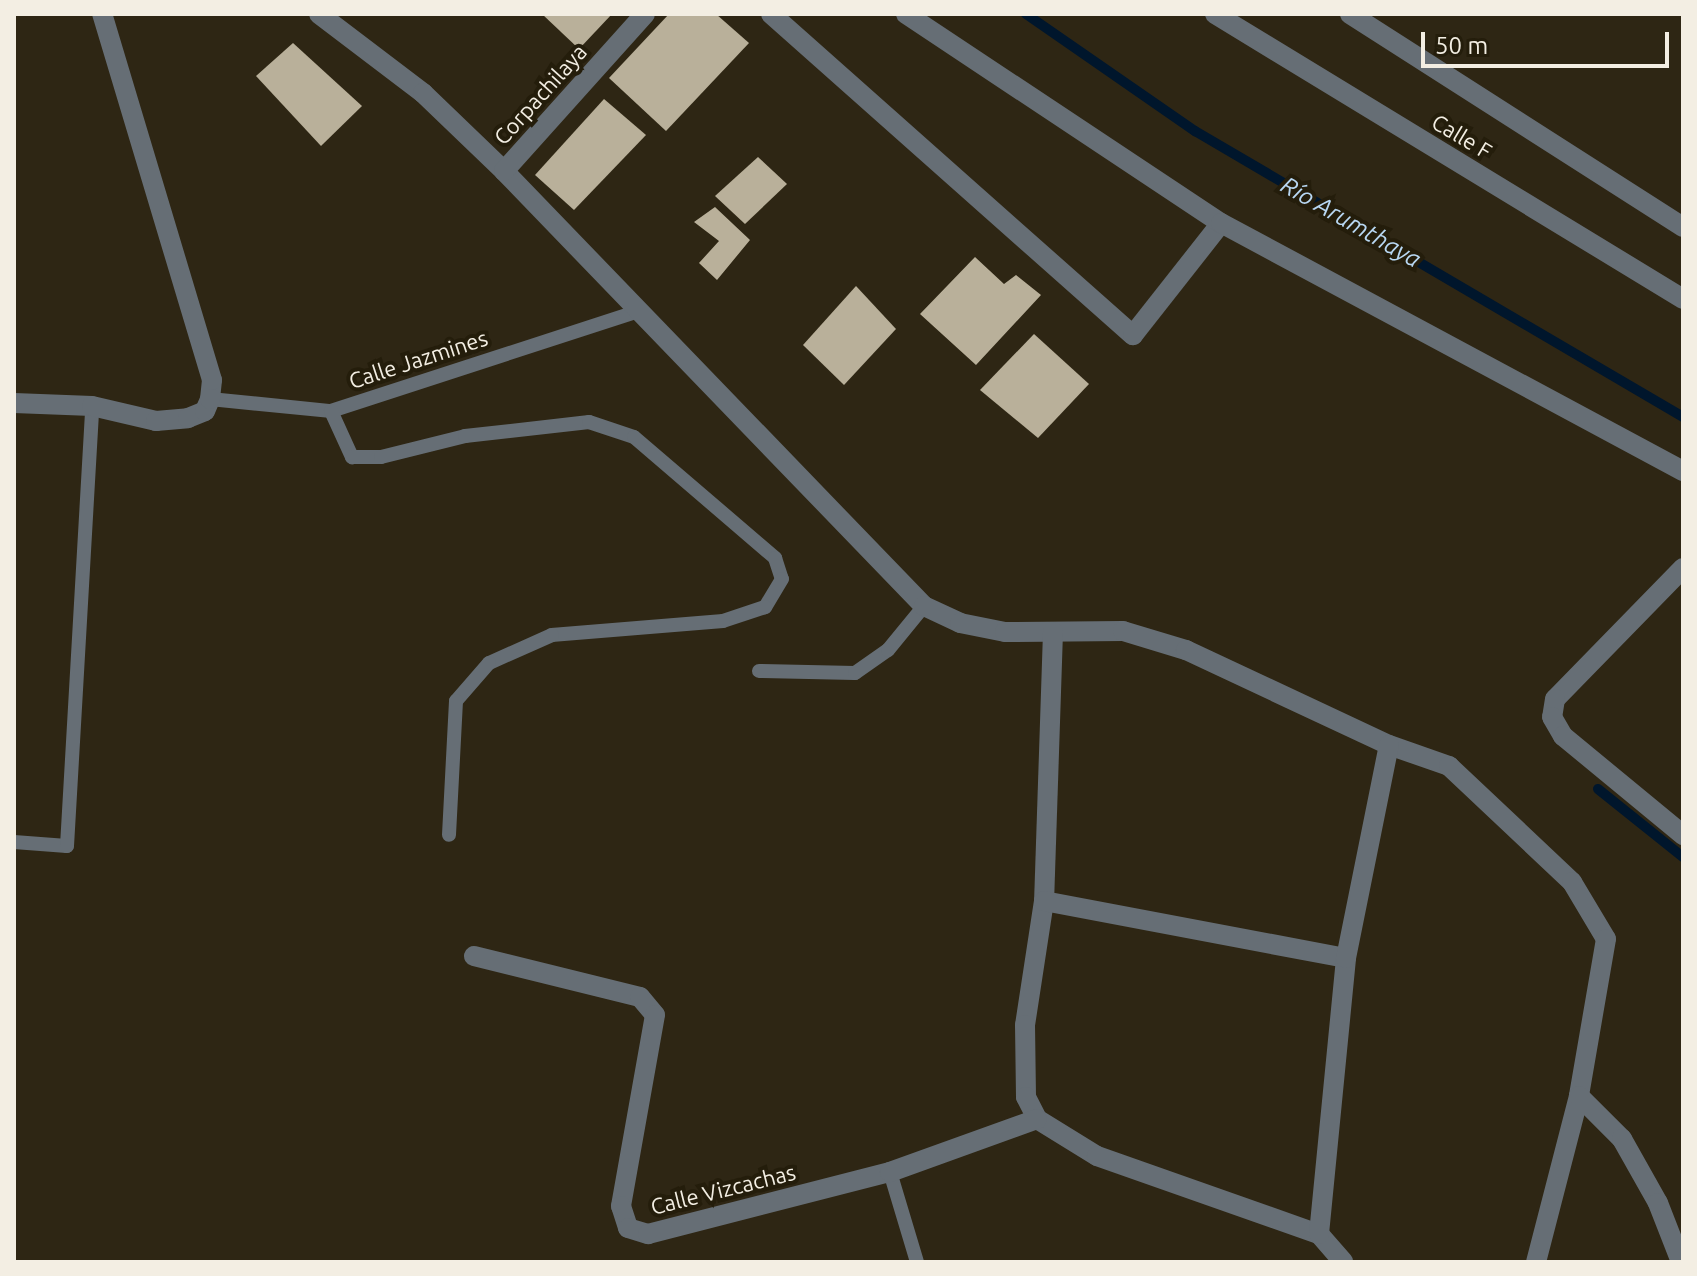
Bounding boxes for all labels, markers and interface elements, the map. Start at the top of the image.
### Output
scale bar [1425,16,1673,66]
text: 50 m [1435,32,1488,59]
street label: Corpachilaya [488,38,592,150]
street label: Calle F [1427,108,1497,164]
water label: Río Arumthaya [1276,170,1426,274]
street label: Calle Jazmines [345,324,491,394]
street label: Calle Vizcachas [648,1158,798,1220]

